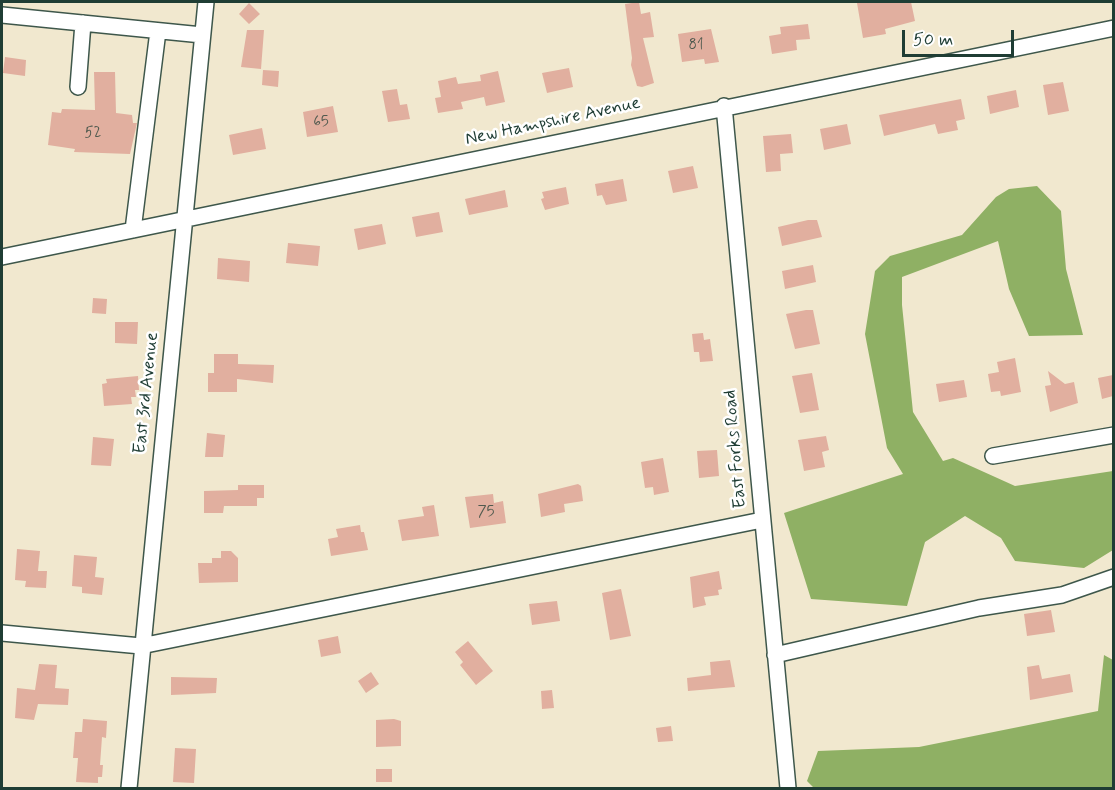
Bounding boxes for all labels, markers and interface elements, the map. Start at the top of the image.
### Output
scale bar [905,18,1018,56]
text: 50 m [913,28,953,52]
house number: 81 [689,37,703,55]
street label: New Hampshire Avenue [464,93,642,151]
house number: 65 [313,114,329,132]
house number: 52 [85,125,101,143]
street label: East 3rd Avenue [130,331,164,455]
street label: East Forks Road [720,389,752,509]
house number: 75 [477,504,495,522]

